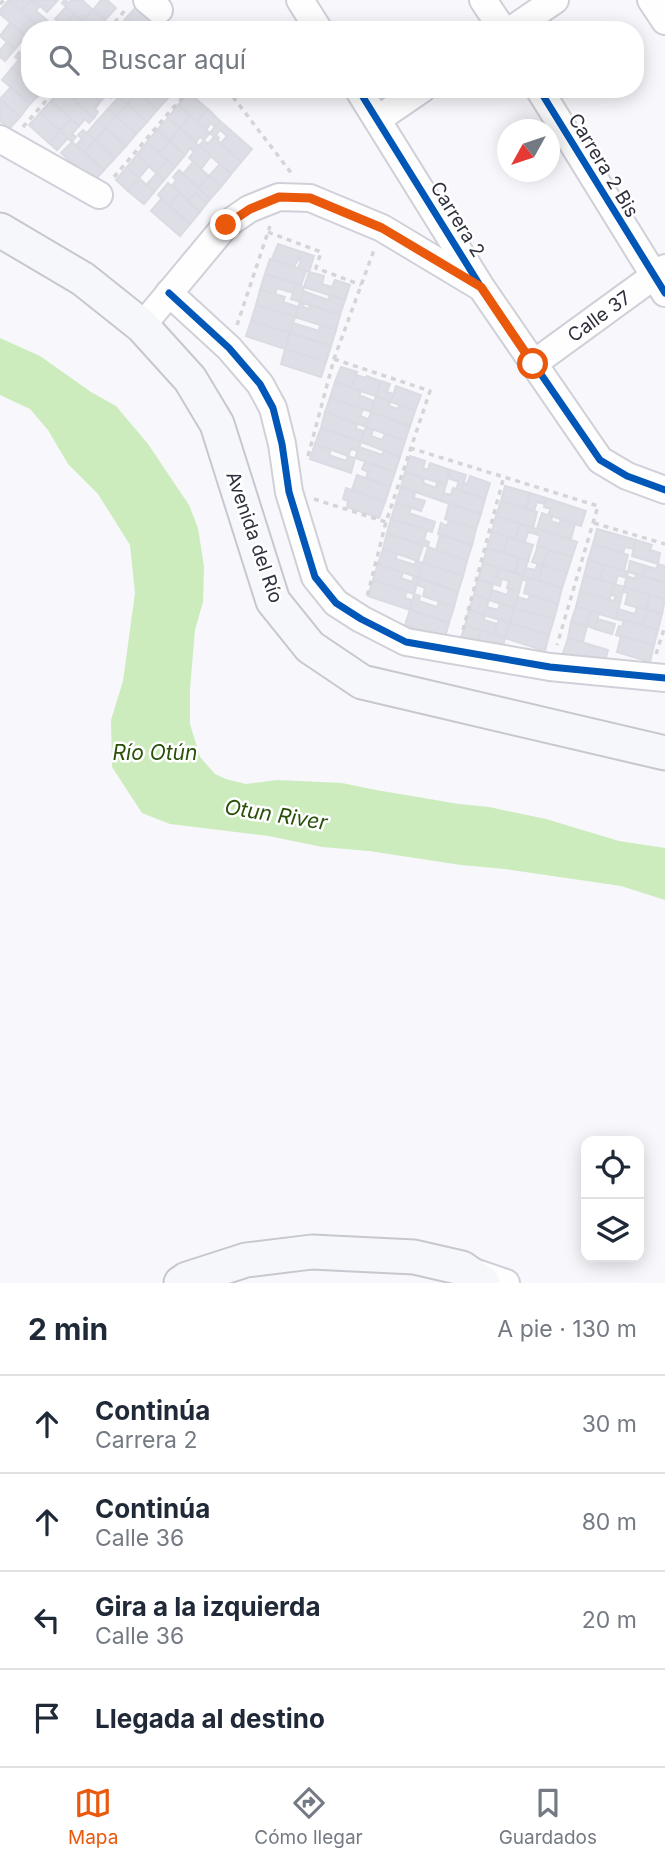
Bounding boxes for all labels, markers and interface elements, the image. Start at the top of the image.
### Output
search box [21,21,644,98]
icon: search [45,41,83,79]
text: Buscar aquí [101,44,246,75]
street label: Carrera 2 Bis [564,109,644,221]
north arrow [497,119,560,182]
street label: Carrera 2 [425,177,490,261]
route end [210,209,241,240]
street label: Calle 37 [563,286,635,347]
route start [517,348,548,379]
street label: Avenida del Río [221,468,288,606]
water label: Río Otún [113,740,197,765]
water label: Otun River [223,794,330,835]
map controls [581,1136,644,1262]
button: locate [581,1136,644,1199]
button: layers [581,1199,644,1262]
text: 2 min [28,1311,108,1347]
text: A pie · 130 m [497,1315,637,1343]
text: Continúa [95,1395,210,1426]
icon: ahead [28,1405,66,1443]
text: 30 m [582,1410,637,1438]
text: Carrera 2 [95,1426,198,1454]
text: Continúa [95,1493,210,1524]
icon: ahead [28,1503,66,1541]
text: 80 m [582,1508,637,1536]
text: Calle 36 [95,1524,184,1552]
text: Gira a la izquierda [95,1591,321,1622]
icon: left [28,1601,66,1639]
text: 20 m [582,1606,637,1634]
text: Calle 36 [95,1622,184,1650]
icon: arrive [28,1699,66,1737]
text: Llegada al destino [95,1703,325,1734]
tab: Mapa [68,1784,118,1849]
tab: Cómo llegar [254,1784,363,1849]
tab: Guardados [499,1784,597,1849]

